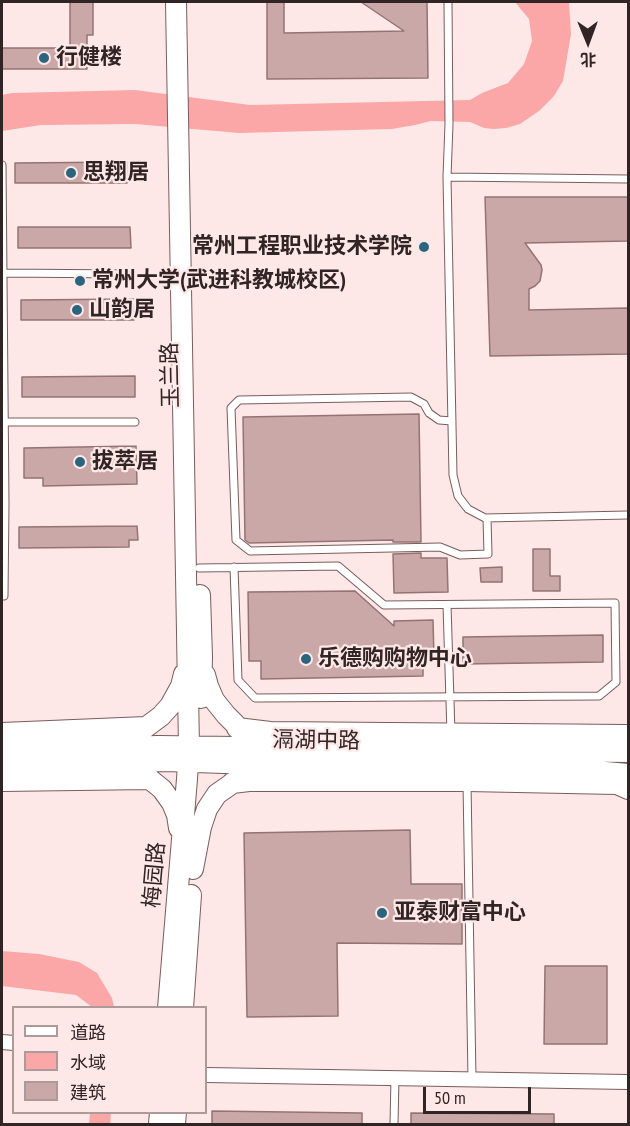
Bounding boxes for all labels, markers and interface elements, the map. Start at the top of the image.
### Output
north arrow [558,12,618,72]
place label: 行健楼 [56,45,122,71]
text: 北 [580,50,597,70]
marker: 行健楼 [37,51,51,65]
place label: 思翔居 [83,160,149,186]
marker: 思翔居 [64,166,78,180]
place label: 常州工程职业技术学院 [192,234,412,260]
marker: 常州工程职业技术学院 [417,240,431,254]
place label: 常州大学(武进科教城校区) [92,268,346,294]
marker: 常州大学(武进科教城校区) [73,274,87,288]
place label: 山韵居 [89,297,155,323]
marker: 山韵居 [70,303,84,317]
street label: 玉兰路 [157,342,185,408]
place label: 拔萃居 [92,449,158,475]
marker: 拔萃居 [73,455,87,469]
place label: 乐德购购物中心 [318,646,472,672]
marker: 乐德购购物中心 [299,652,313,666]
street label: 滆湖中路 [272,727,360,755]
street label: 梅园路 [139,841,171,909]
place label: 亚泰财富中心 [394,900,526,926]
marker: 亚泰财富中心 [375,906,389,920]
legend [12,1006,207,1114]
text: 道路 [70,1021,106,1044]
text: 水域 [70,1051,106,1074]
scale bar [426,1075,534,1113]
text: 建筑 [70,1081,106,1104]
text: 50 m [434,1086,466,1109]

